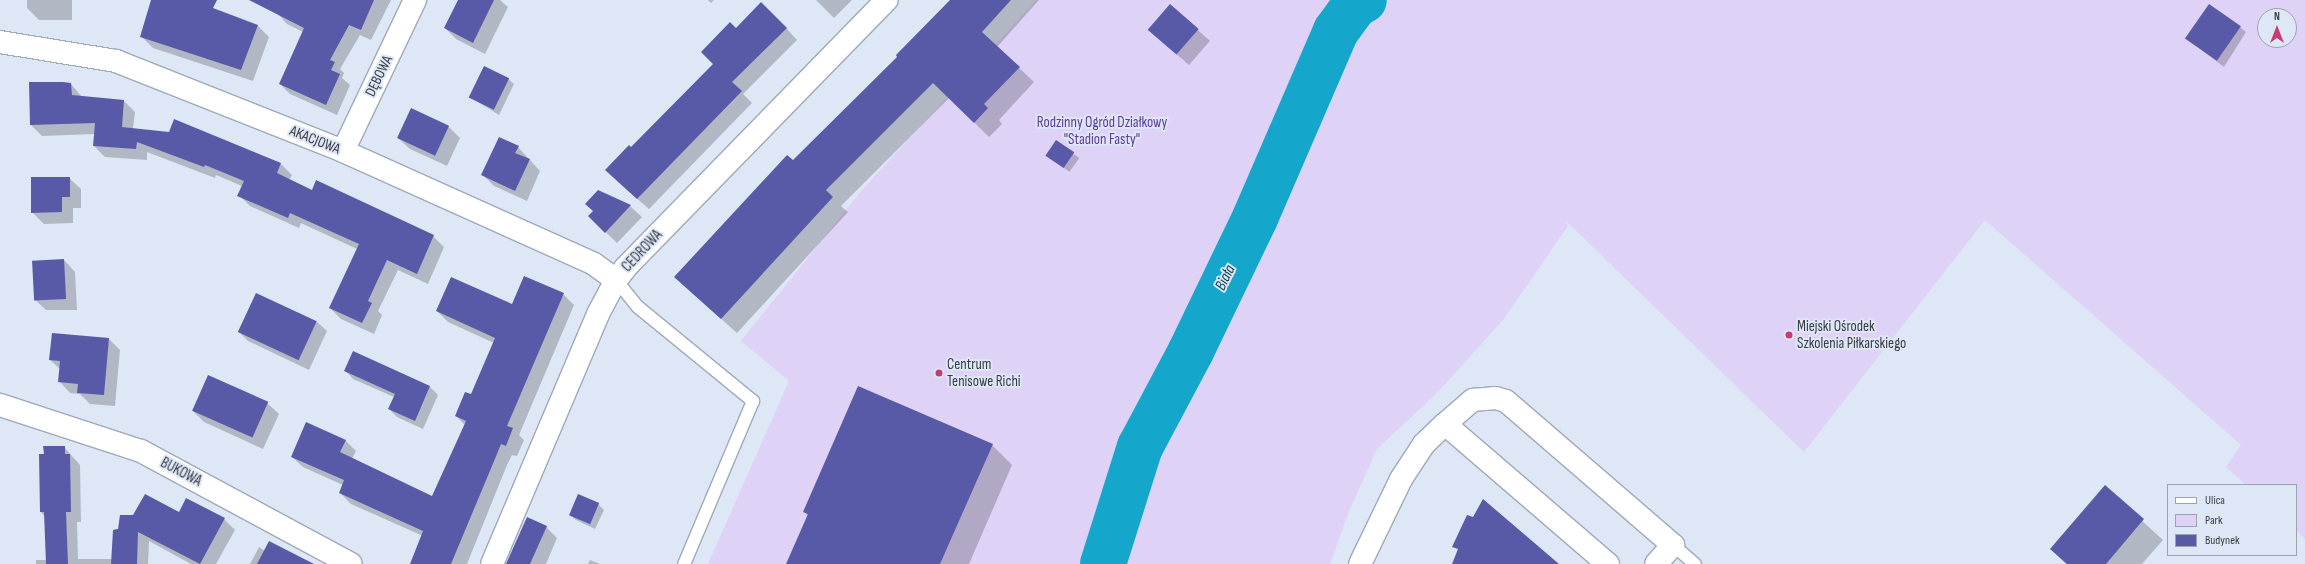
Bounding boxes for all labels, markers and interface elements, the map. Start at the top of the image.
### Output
north arrow [2257,8,2297,48]
text: N [2274,10,2280,23]
street label: DĘBOWA [361,53,397,99]
park label: Rodzinny Ogród Działkowy "Stadion Fasty" [1037,113,1167,148]
street label: AKACJOWA [287,122,343,158]
street label: CEDROWA [618,226,666,276]
water label: Biała [1212,262,1240,294]
place label: Miejski Ośrodek Szkolenia Piłkarskiego [1797,317,1906,352]
marker: Miejski Ośrodek Szkolenia Piłkarskiego [1784,330,1794,340]
place label: Centrum Tenisowe Richi [947,355,1021,390]
marker: Centrum Tenisowe Richi [934,368,944,378]
street label: BUKOWA [157,454,205,490]
legend [2167,484,2297,556]
text: Ulica [2205,493,2225,508]
text: Park [2205,513,2223,528]
text: Budynek [2205,533,2240,548]

